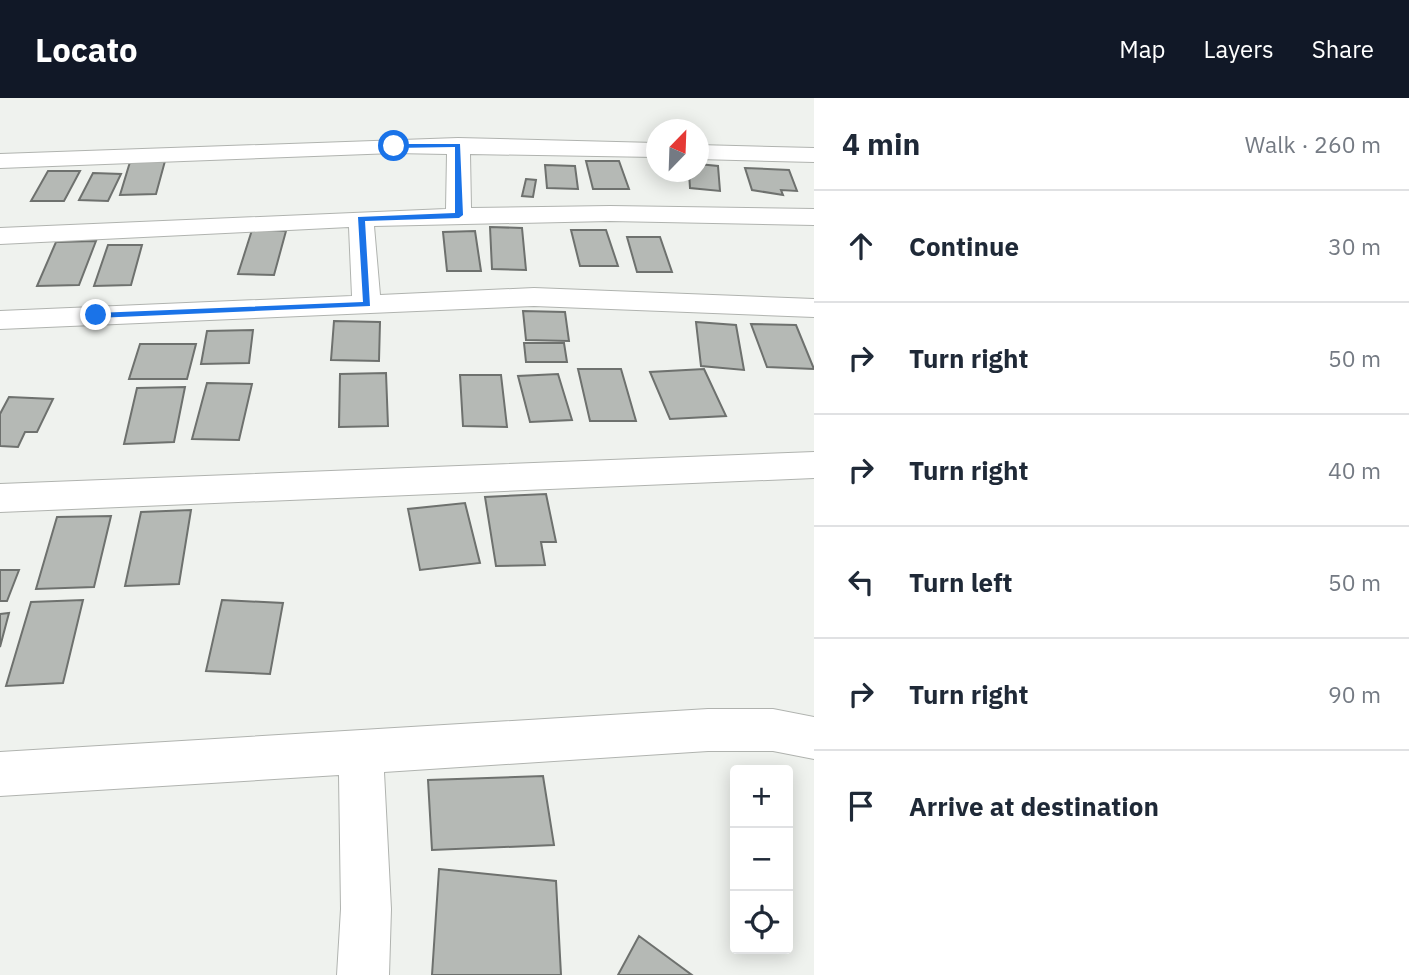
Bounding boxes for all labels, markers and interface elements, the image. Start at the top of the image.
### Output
text: Locato [35,28,138,71]
text: Map [1119,33,1166,65]
text: Layers [1204,33,1274,65]
text: Share [1312,33,1374,65]
north arrow [646,119,709,182]
text: 4 min [842,124,920,163]
text: Walk · 260 m [1245,129,1381,159]
route start [378,130,409,161]
icon: ahead [842,227,880,265]
text: Continue [909,229,1019,263]
text: 30 m [1328,231,1381,261]
route end [80,299,111,330]
icon: right [842,339,880,377]
text: Turn right [909,341,1028,375]
text: 50 m [1328,343,1381,373]
icon: right [842,451,880,489]
text: Turn right [909,453,1028,487]
text: 40 m [1328,455,1381,485]
icon: left [842,563,880,601]
text: Turn left [909,565,1012,599]
text: 50 m [1328,567,1381,597]
icon: right [842,675,880,713]
text: Turn right [909,677,1028,711]
text: 90 m [1328,679,1381,709]
map controls [730,765,793,954]
button: + [730,765,793,828]
icon: arrive [842,787,880,825]
text: Arrive at destination [909,789,1159,823]
button: − [730,828,793,891]
button: locate [730,891,793,954]

